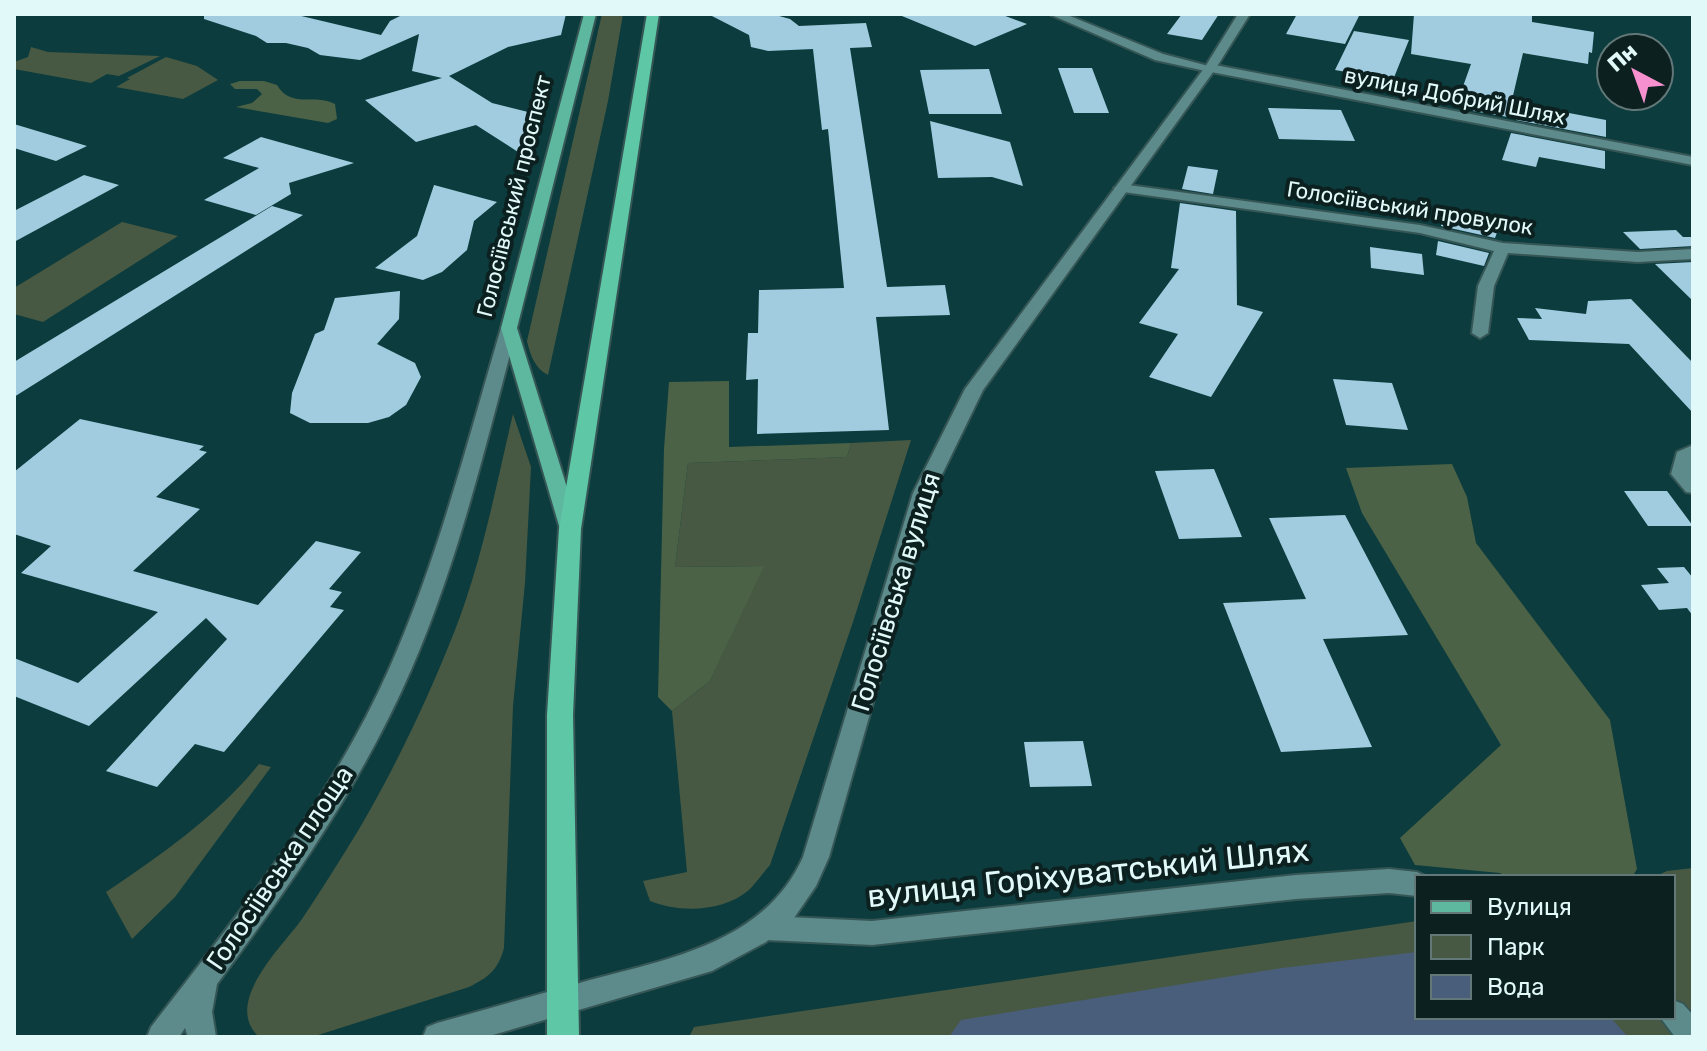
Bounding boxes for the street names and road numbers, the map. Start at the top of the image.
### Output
street label: вулиця Добрий Шлях [1342,61,1568,131]
street label: Голосіївський проспект [471,72,557,320]
street label: Голосіївський провулок [1285,175,1535,241]
street label: Голосіївська вулиця [845,469,947,715]
street label: Голосіївська площа [200,760,360,976]
street label: вулиця Горіхуватський Шлях [865,831,1311,915]

